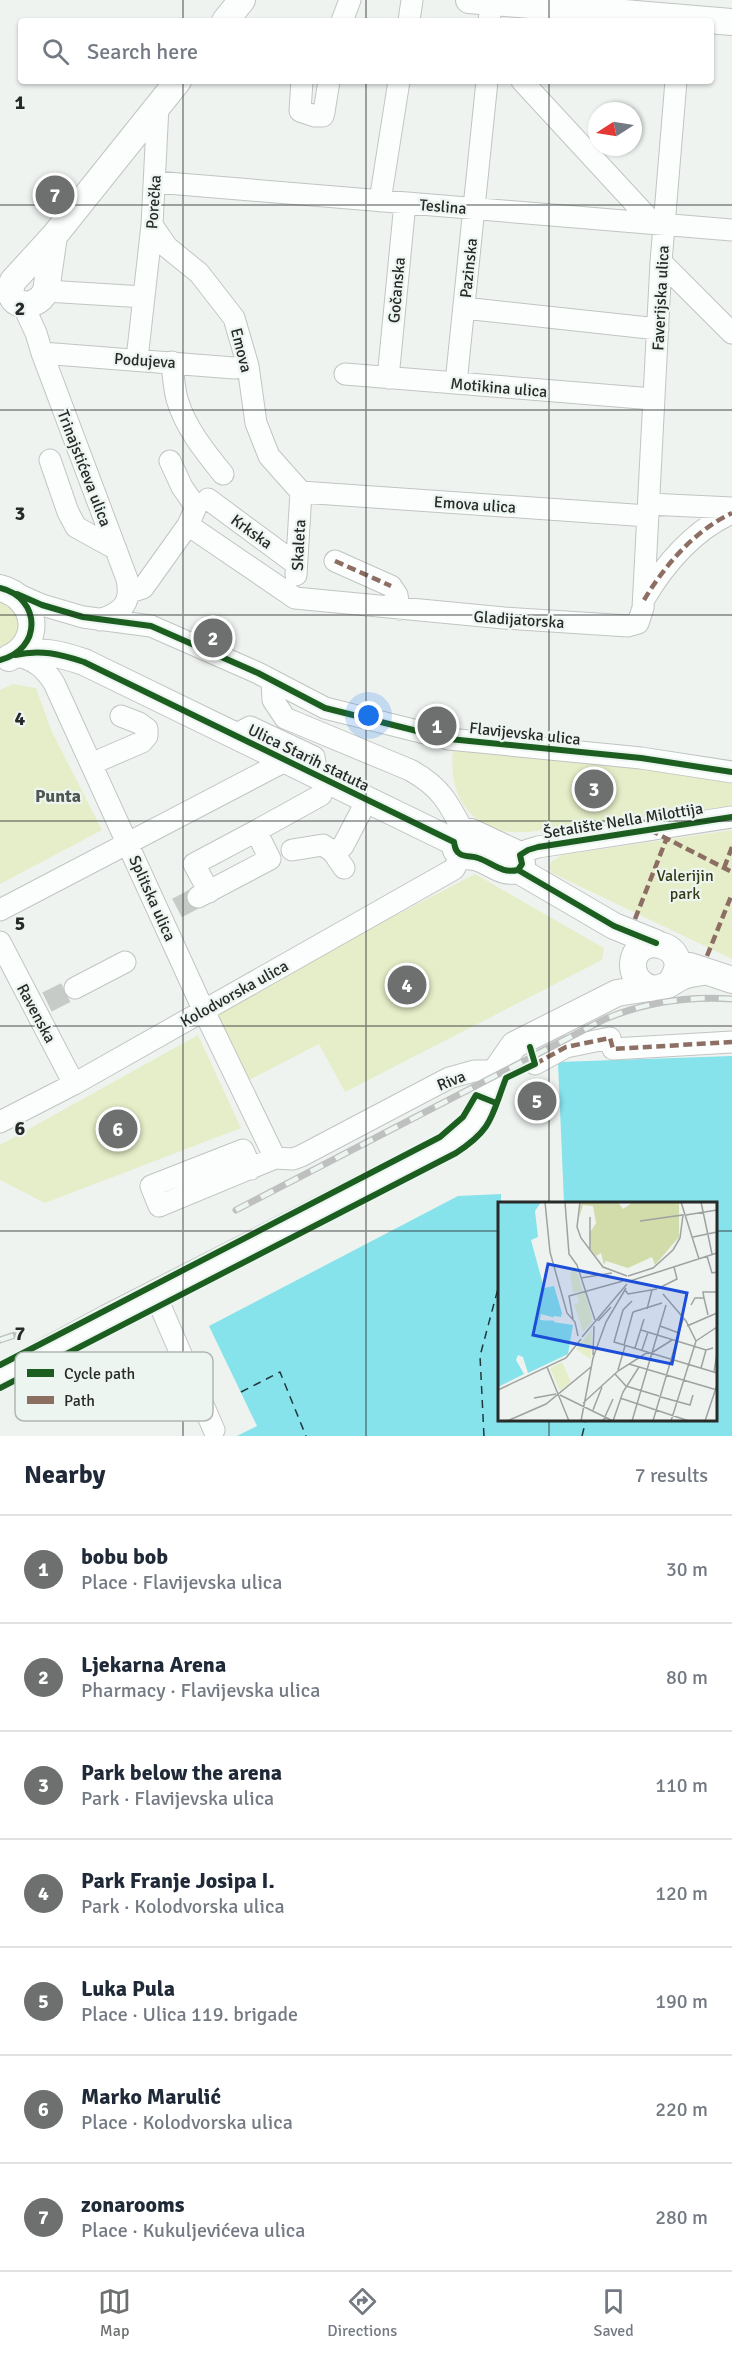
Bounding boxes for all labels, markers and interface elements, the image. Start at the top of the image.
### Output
search box [18,18,714,84]
icon: search [39,35,72,68]
text: Search here [87,38,198,65]
text: 1 [15,90,26,115]
north arrow [588,102,642,156]
pin: 7 [36,172,74,218]
street label: Porečka [142,174,166,230]
street label: Teslina [418,195,467,219]
street label: Pazinska [456,237,482,299]
street label: Faverijska ulica [648,245,674,351]
street label: Gočanska [384,256,410,324]
text: 2 [15,296,25,321]
street label: Emova [226,326,256,375]
street label: Podujeva [113,349,176,373]
street label: Motikina ulica [450,374,548,402]
street label: Trinajstićeva ulica [53,407,116,530]
street label: Emova ulica [433,492,517,518]
text: 3 [15,501,25,526]
street label: Krkska [227,510,276,554]
street label: Skaleta [288,519,310,571]
street label: Gladijatorska [473,607,565,633]
pin: 2 [194,616,232,660]
your location [354,701,383,730]
pin: 1 [418,704,456,748]
text: 4 [15,706,26,731]
street label: Flavijevska ulica [468,718,582,750]
street label: Ulica Starih statuta [245,720,373,796]
pin: 3 [574,766,614,812]
district label: Punta [35,785,81,807]
street label: Šetalište Nella Milottija [542,798,704,843]
street label: Splitska ulica [124,852,180,944]
park label: Valerijin park [656,866,714,904]
text: 5 [15,911,25,936]
street label: Kolodvorska ulica [177,956,292,1032]
pin: 4 [388,962,426,1008]
street label: Ravenska [12,980,60,1047]
street label: Riva [434,1066,469,1096]
pin: 5 [518,1078,556,1124]
pin: 6 [98,1106,138,1152]
text: 6 [15,1116,26,1141]
inset map [498,1202,717,1421]
text: 7 [15,1321,26,1346]
legend [15,1352,213,1421]
text: Cycle path [64,1364,135,1384]
text: Path [64,1391,95,1411]
text: Nearby [24,1459,105,1491]
text: 7 results [635,1463,708,1488]
text: bobu bob [81,1543,168,1570]
text: 1 [38,1557,49,1582]
text: 30 m [666,1557,708,1582]
text: Place · Flavijevska ulica [81,1570,282,1595]
text: Ljekarna Arena [81,1651,226,1678]
text: 2 [38,1665,49,1690]
text: 80 m [666,1665,708,1690]
text: Pharmacy · Flavijevska ulica [81,1678,320,1703]
text: Park below the arena [81,1759,282,1786]
text: 3 [38,1773,49,1798]
text: 110 m [655,1773,708,1798]
text: Park · Flavijevska ulica [81,1786,274,1811]
text: Park Franje Josipa I. [81,1867,275,1894]
text: 4 [38,1881,49,1906]
text: 120 m [655,1881,708,1906]
text: Park · Kolodvorska ulica [81,1894,285,1919]
text: Luka Pula [81,1975,175,2002]
text: 5 [38,1989,49,2014]
text: 190 m [655,1989,708,2014]
text: Place · Ulica 119. brigade [81,2002,298,2027]
text: Marko Marulić [81,2083,221,2110]
text: 6 [38,2097,49,2122]
text: 220 m [655,2097,708,2122]
text: Place · Kolodvorska ulica [81,2110,293,2135]
text: zonarooms [81,2191,184,2218]
text: 7 [38,2205,49,2230]
text: 280 m [655,2205,708,2230]
text: Place · Kukuljevićeva ulica [81,2218,305,2243]
tab: Map [98,2285,131,2341]
tab: Directions [327,2285,397,2341]
tab: Saved [594,2285,634,2341]

